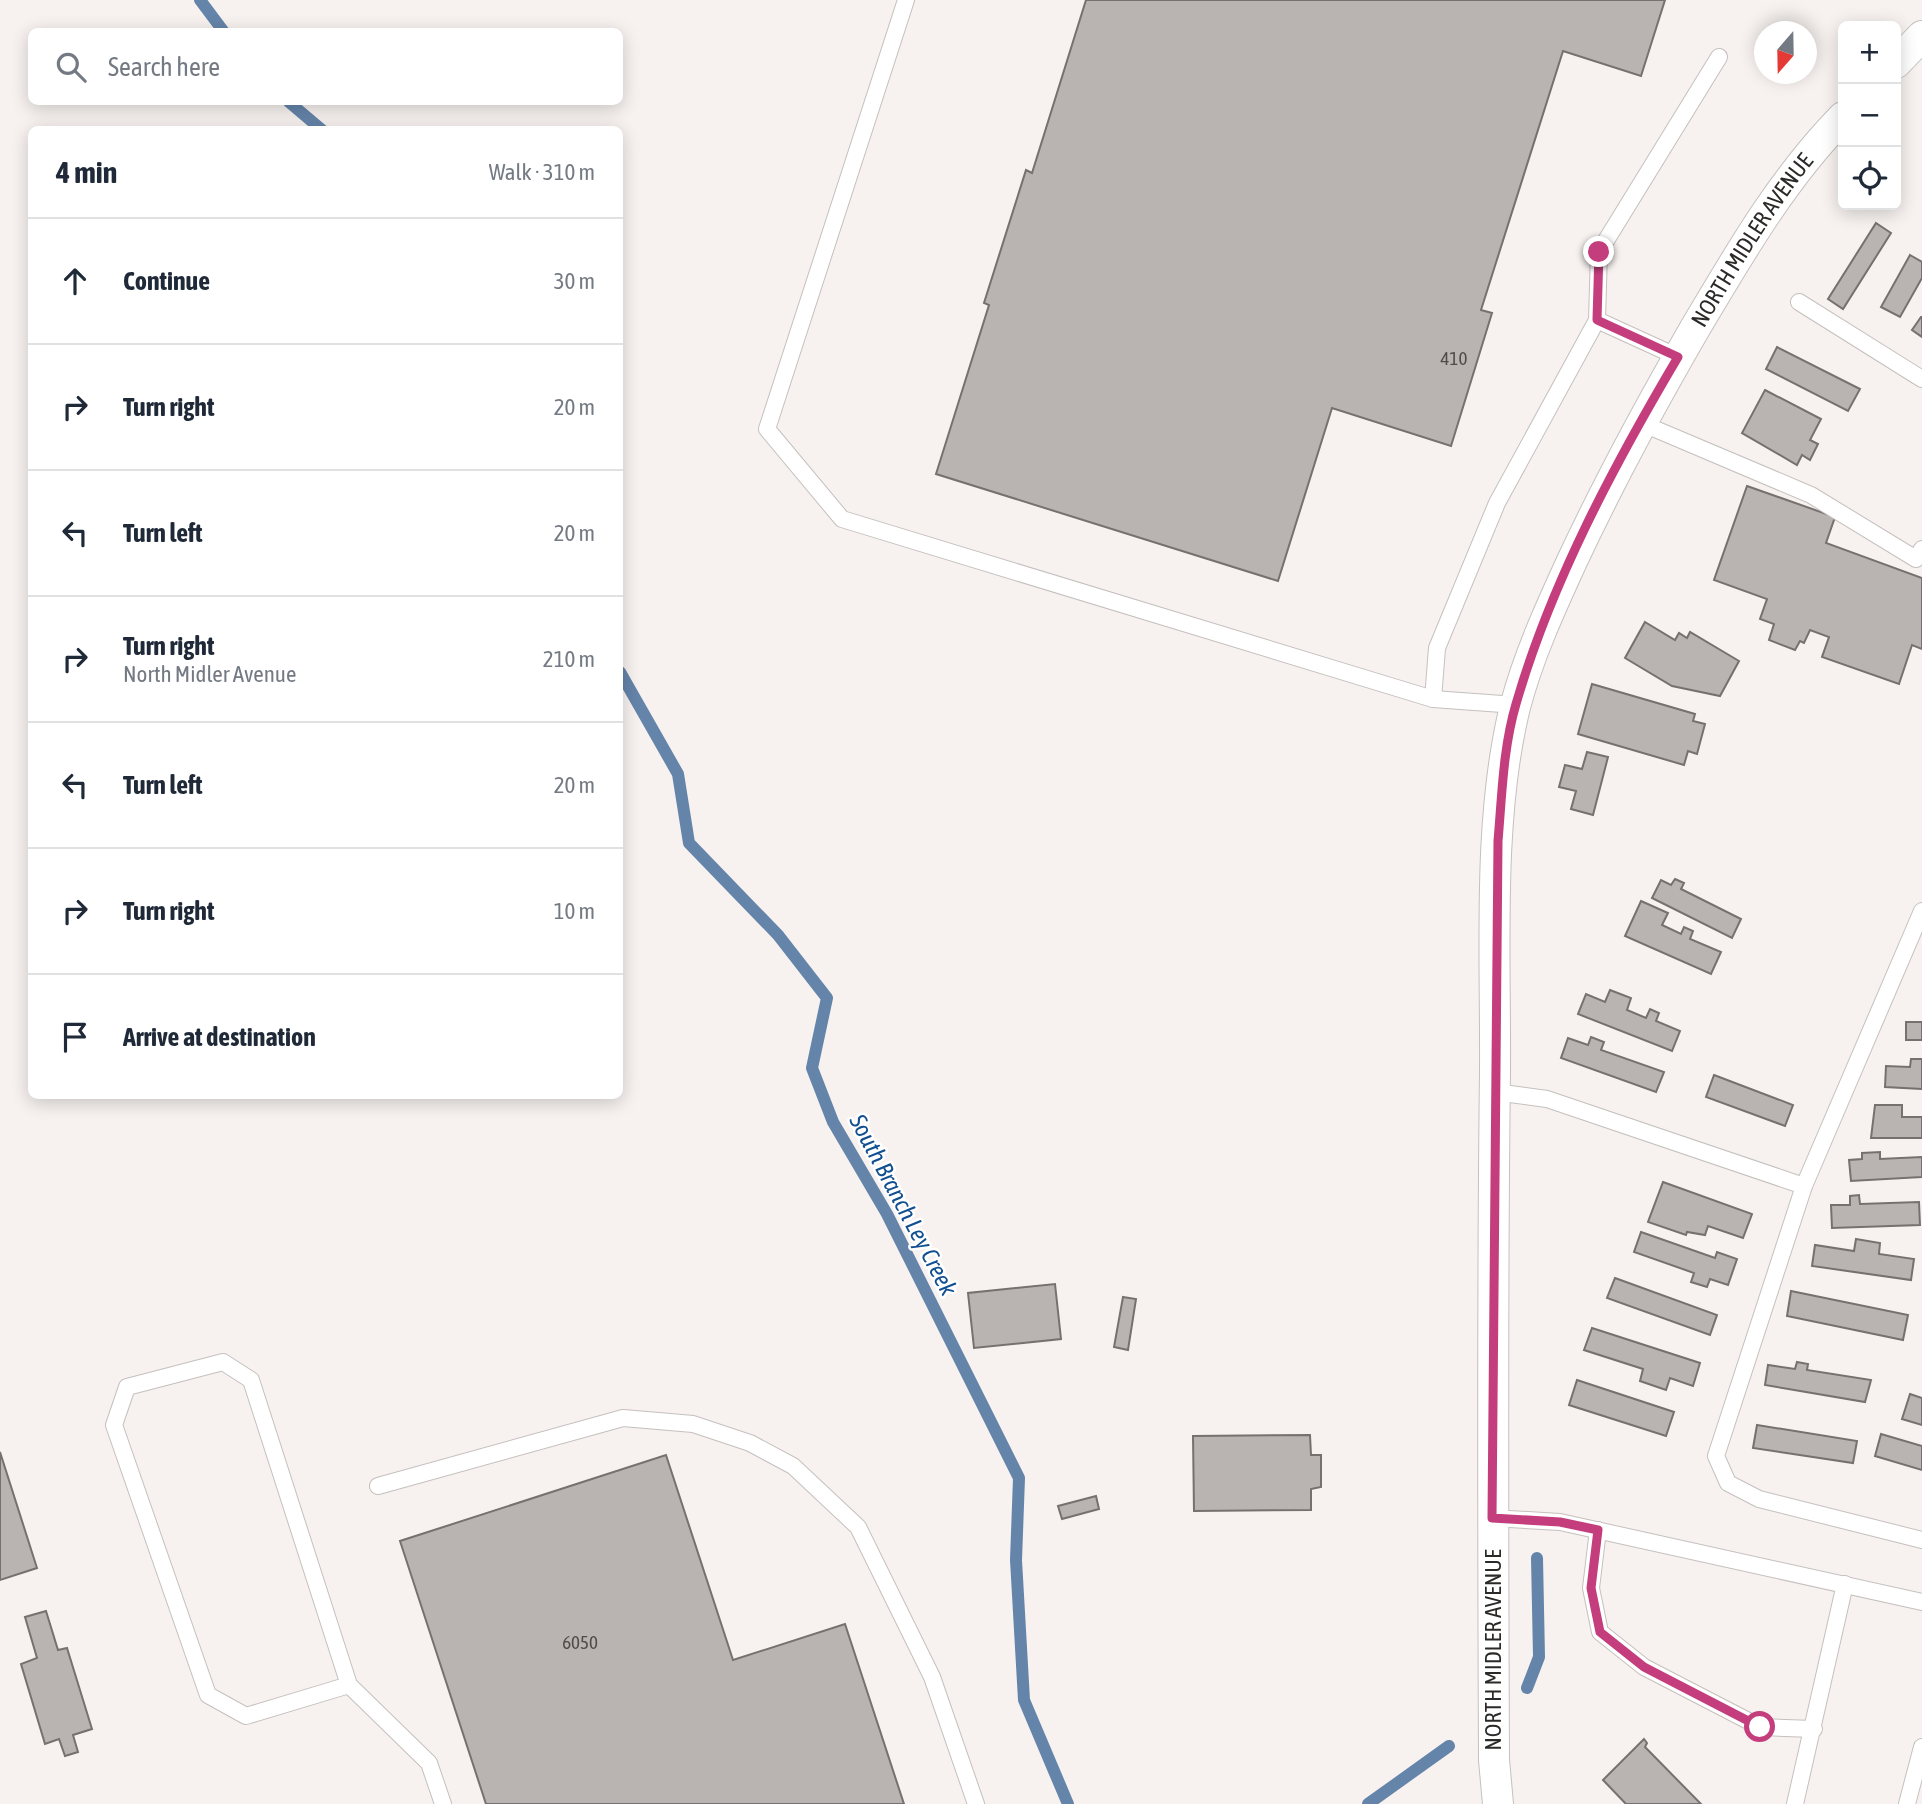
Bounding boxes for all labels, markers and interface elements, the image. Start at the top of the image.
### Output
north arrow [1754,21,1817,84]
map controls [1838,21,1901,210]
button: + [1838,21,1901,84]
search box [28,28,623,105]
icon: search [52,48,90,86]
text: Search here [108,52,220,82]
button: − [1838,84,1901,147]
button: locate [1838,147,1901,210]
street label: NORTH MIDLER AVENUE [1686,148,1818,331]
text: 4 min [56,155,117,189]
text: Walk · 310 m [489,159,595,185]
route end [1583,236,1614,267]
icon: ahead [56,262,94,300]
text: Continue [123,266,210,296]
text: 30 m [554,268,595,294]
house number: 410 [1441,347,1467,369]
icon: right [56,388,94,426]
text: Turn right [123,392,214,422]
text: 20 m [554,394,595,420]
icon: left [56,514,94,552]
text: Turn left [123,518,203,548]
text: 20 m [554,520,595,546]
text: Turn right [123,631,214,661]
icon: right [56,640,94,678]
text: 210 m [543,646,595,672]
text: North Midler Avenue [123,661,296,687]
icon: left [56,766,94,804]
text: Turn left [123,770,203,800]
text: 20 m [554,772,595,798]
icon: right [56,892,94,930]
text: Turn right [123,896,214,926]
text: 10 m [554,898,595,924]
icon: arrive [56,1018,94,1056]
text: Arrive at destination [123,1022,316,1052]
water label: South Branch Ley Creek [844,1109,963,1300]
street label: NORTH MIDLER AVENUE [1480,1549,1506,1751]
house number: 6050 [562,1631,598,1653]
route start [1744,1711,1775,1742]

